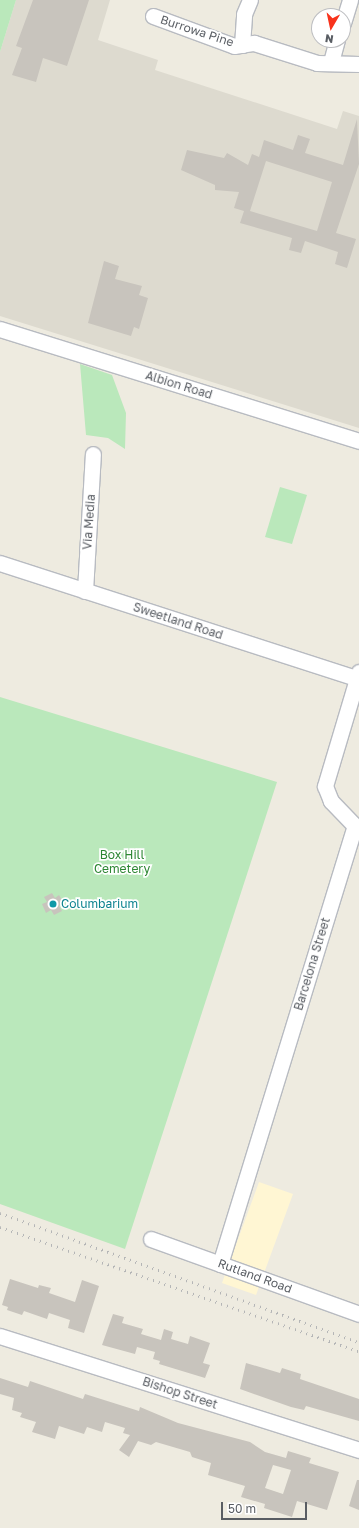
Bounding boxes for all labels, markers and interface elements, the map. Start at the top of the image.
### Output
north arrow [311,8,351,48]
street label: Burrowa Pine [158,12,236,50]
text: N [324,32,334,46]
street label: Albion Road [144,368,214,402]
street label: Via Media [80,494,98,550]
street label: Sweetland Road [131,600,225,642]
park label: Box Hill Cemetery [94,848,150,876]
place label: Columbarium [61,897,138,911]
marker: Columbarium [48,899,58,909]
street label: Barcelona Street [291,916,333,1012]
street label: Rutland Road [216,1256,294,1296]
street label: Bishop Street [141,1374,219,1412]
scale bar [223,1494,309,1520]
text: 50 m [228,1501,256,1516]

